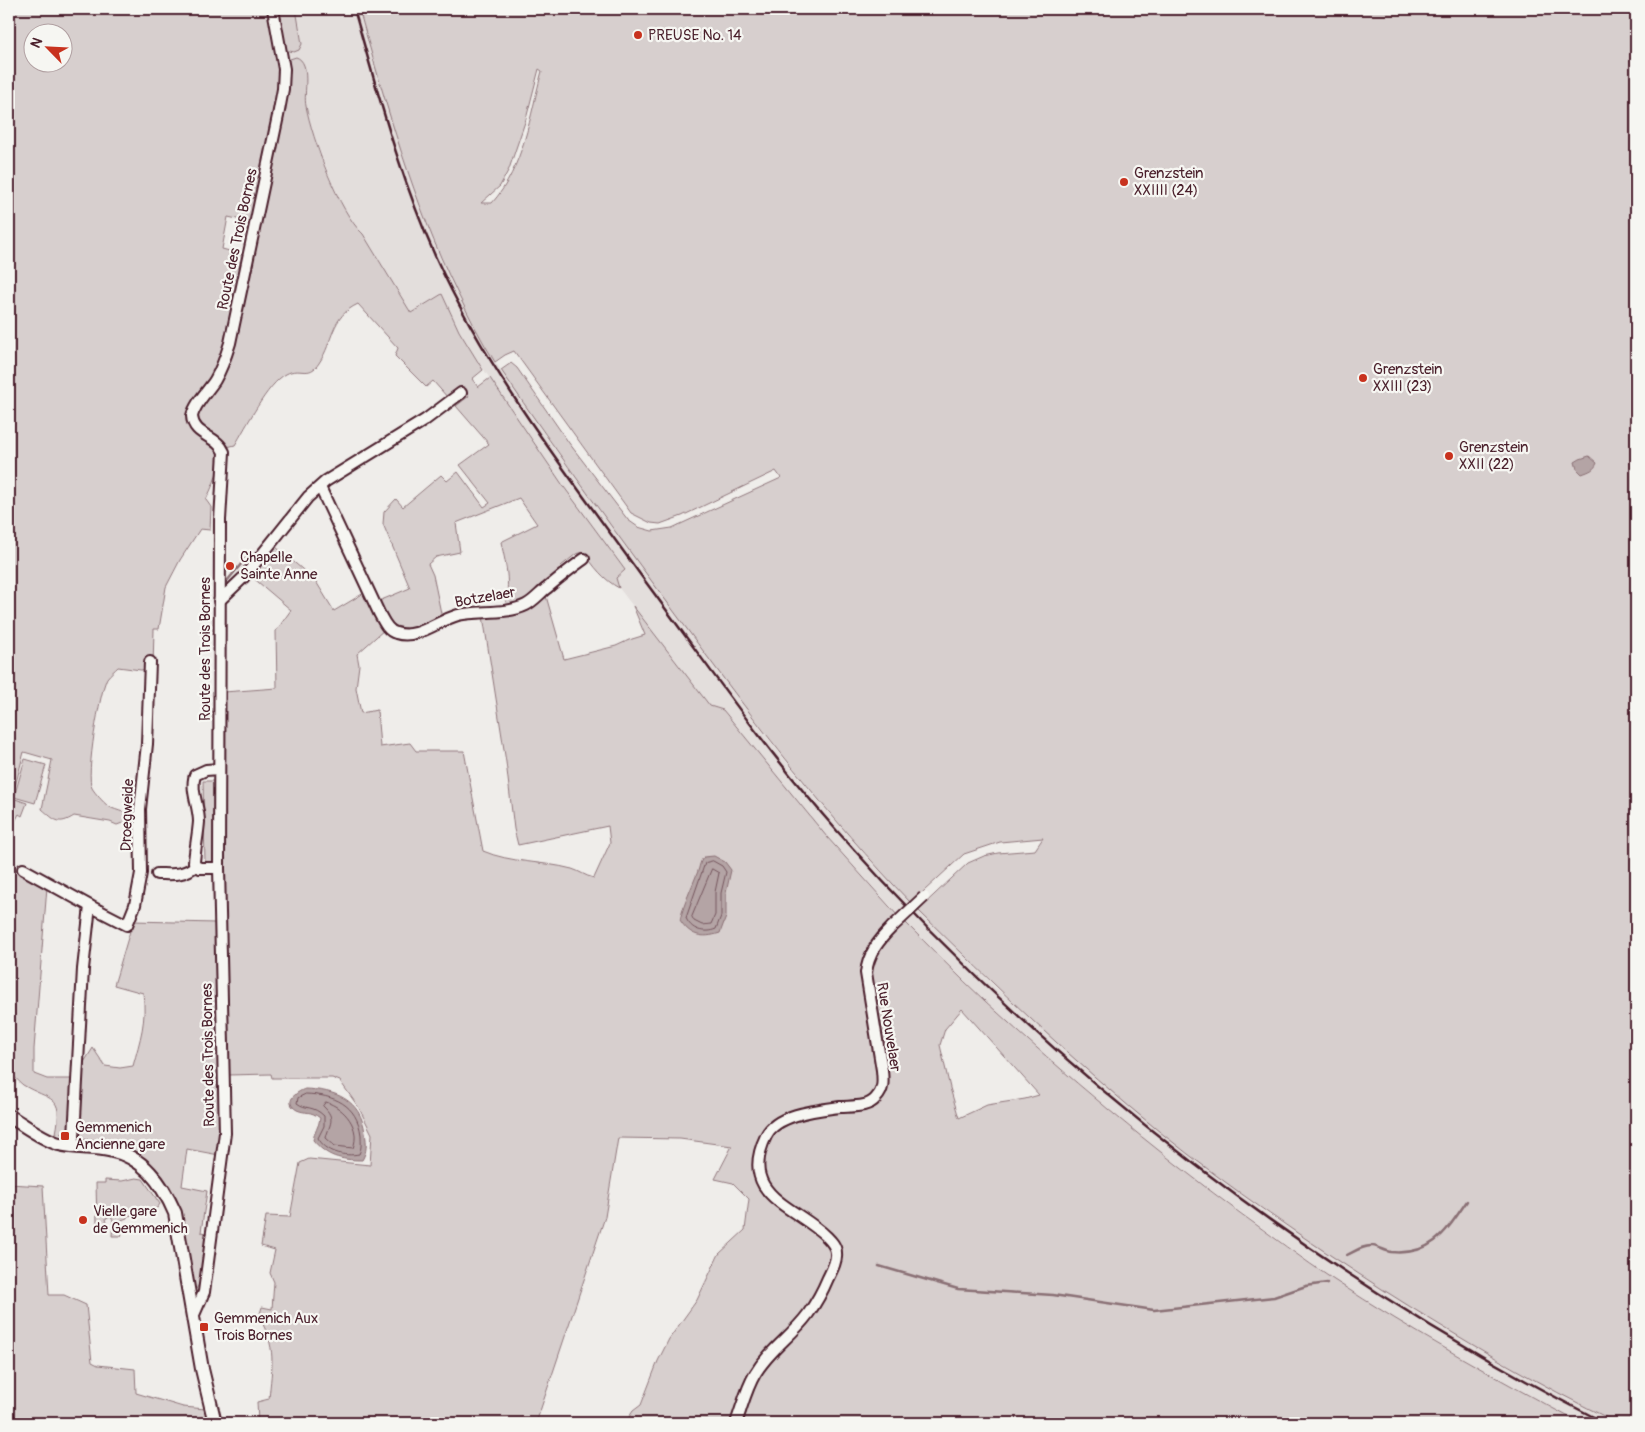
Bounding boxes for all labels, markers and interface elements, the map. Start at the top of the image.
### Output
north arrow [22,22,72,72]
place label: PREUSE No. 14 [648,26,742,45]
marker: PREUSE No. 14 [632,29,644,41]
text: N [27,35,46,51]
place label: Grenzstein XXIIII (24) [1134,164,1204,200]
street label: Route des Trois Bornes [213,166,262,311]
marker: Grenzstein XXIIII (24) [1118,176,1130,188]
place label: Grenzstein XXIII (23) [1373,360,1443,396]
marker: Grenzstein XXIII (23) [1357,372,1369,384]
place label: Grenzstein XXII (22) [1459,438,1529,474]
marker: Grenzstein XXII (22) [1443,450,1455,462]
place label: Chapelle Sainte Anne [240,548,318,584]
marker: Chapelle Sainte Anne [224,560,236,572]
street label: Route des Trois Bornes [196,577,215,721]
street label: Botzelaer [453,583,517,612]
street label: Droegweide [117,778,138,852]
street label: Rue Nouvelaer [872,981,905,1074]
street label: Route des Trois Bornes [198,983,219,1127]
place label: Gemmenich Ancienne gare [75,1118,166,1154]
marker: Gemmenich Ancienne gare [59,1130,71,1142]
place label: Vielle gare de Gemmenich [93,1202,188,1238]
marker: Vielle gare de Gemmenich [77,1214,89,1226]
place label: Gemmenich Aux Trois Bornes [214,1309,318,1345]
marker: Gemmenich Aux Trois Bornes [198,1321,210,1333]

